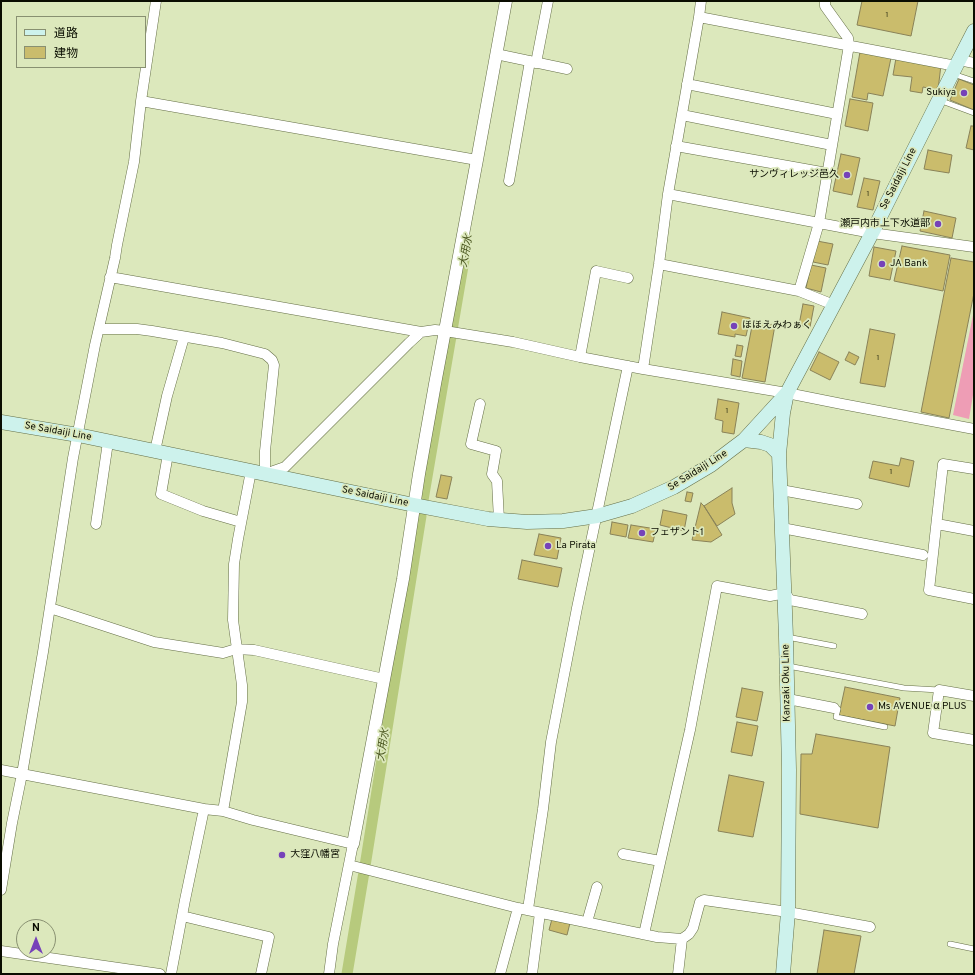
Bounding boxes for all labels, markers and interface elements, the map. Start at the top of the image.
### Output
house number: 1 [886,10,888,20]
legend [16,16,146,68]
text: 道路 [54,26,78,42]
text: 建物 [54,46,78,62]
place label: Sukiya [926,87,956,99]
marker: Sukiya [959,88,969,98]
street label: Se Saidaiji Line [878,146,920,212]
place label: サンヴィレッジ邑久 [749,169,839,181]
marker: サンヴィレッジ邑久 [842,170,852,180]
house number: 1 [867,189,869,199]
place label: 瀬戸内市上下水道部 [840,218,930,230]
marker: 瀬戸内市上下水道部 [933,219,943,229]
water label: 大用水 [458,234,476,268]
place label: JA Bank [890,258,927,270]
marker: JA Bank [877,259,887,269]
place label: ほほえみわぁく [742,320,812,332]
marker: ほほえみわぁく [729,321,739,331]
house number: 1 [877,353,879,363]
house number: 1 [726,406,728,416]
street label: Se Saidaiji Line [24,420,92,444]
street label: Se Saidaiji Line [666,448,730,494]
house number: 1 [890,467,892,477]
street label: Se Saidaiji Line [341,484,409,510]
place label: フェザント1 [650,527,704,539]
marker: フェザント1 [637,528,647,538]
place label: La Pirata [556,540,596,552]
marker: La Pirata [543,541,553,551]
street label: Kanzaki Oku Line [780,644,794,722]
place label: Ms AVENUE α PLUS [878,701,967,713]
marker: Ms AVENUE α PLUS [865,702,875,712]
water label: 大用水 [375,728,393,762]
place label: 大窪八幡宮 [290,849,340,861]
marker: 大窪八幡宮 [277,850,287,860]
north arrow [16,919,56,959]
text: N [32,921,40,935]

